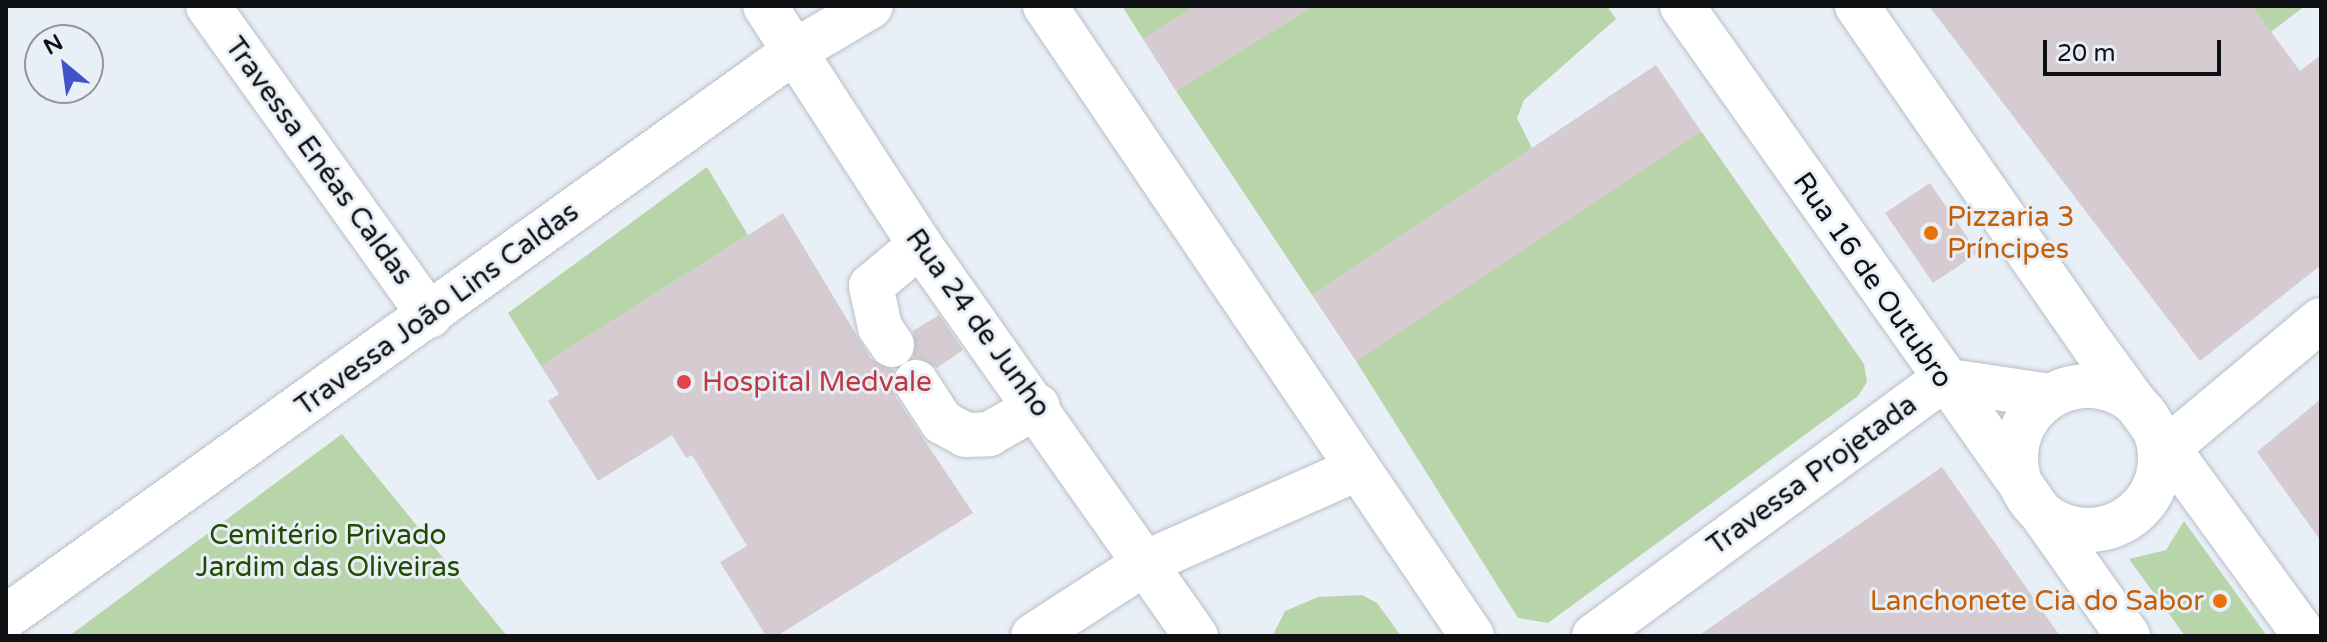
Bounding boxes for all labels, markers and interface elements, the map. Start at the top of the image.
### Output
north arrow [24,24,104,104]
scale bar [2047,24,2225,74]
text: N [39,29,67,60]
street label: Travessa Enéas Caldas [218,31,420,291]
text: 20 m [2057,39,2115,68]
street label: Rua 16 de Outubro [1786,166,1960,394]
street label: Travessa João Lins Caldas [289,195,585,423]
place label: Pizzaria 3 Príncipes [1947,200,2074,266]
street label: Rua 24 de Junho [898,222,1058,424]
marker: Pizzaria 3 Príncipes [1922,224,1940,242]
place label: Hospital Medvale [702,365,932,399]
marker: Hospital Medvale [673,371,695,393]
street label: Travessa Projetada [1701,388,1923,562]
park label: Cemitério Privado Jardim das Oliveiras [196,518,460,584]
place label: Lanchonete Cia do Sabor [1870,584,2204,618]
marker: Lanchonete Cia do Sabor [2211,592,2229,610]

